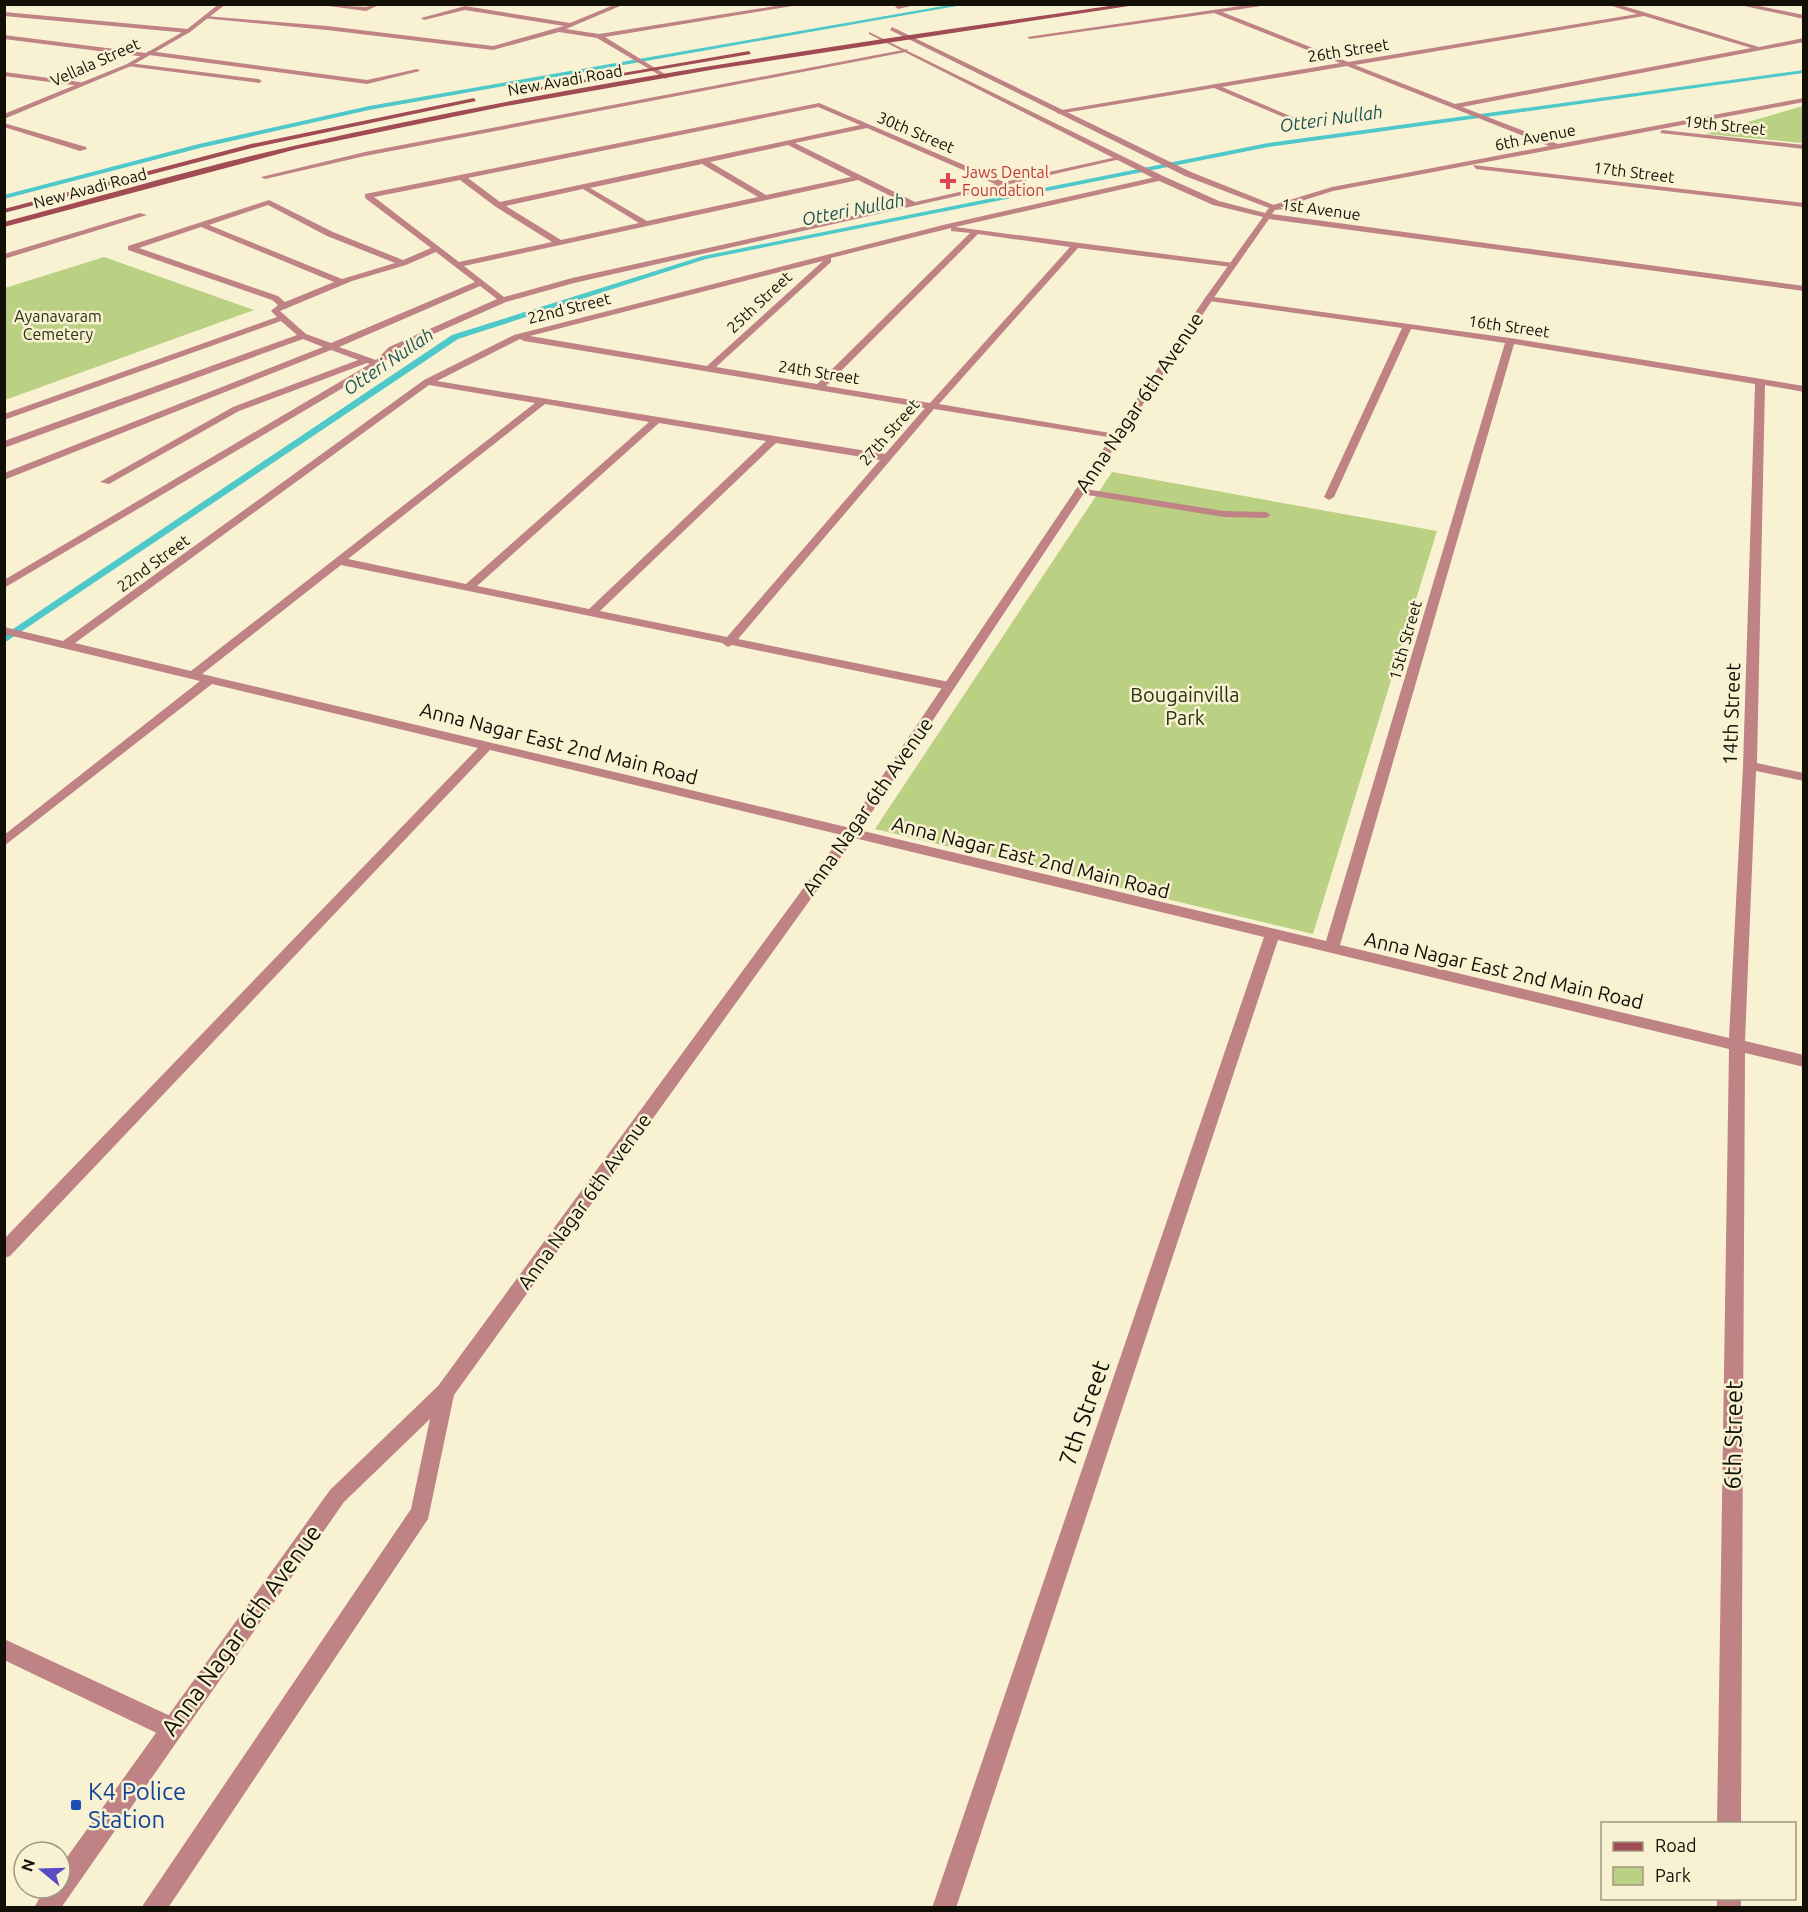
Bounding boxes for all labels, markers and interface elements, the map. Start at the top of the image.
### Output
street label: Vellala Street [48,34,143,90]
street label: 26th Street [1306,35,1391,65]
street label: New Avadi Road [506,61,624,99]
water label: Otteri Nullah [1278,101,1384,135]
street label: 30th Street [875,108,958,157]
street label: 19th Street [1683,112,1767,138]
street label: 6th Avenue [1493,120,1577,154]
street label: 17th Street [1592,158,1676,186]
place label: Jaws Dental Foundation [962,163,1049,199]
street label: New Avadi Road [31,164,149,212]
marker: Jaws Dental Foundation [939,172,957,190]
water label: Otteri Nullah [800,189,906,229]
street label: 1st Avenue [1280,195,1362,223]
street label: 25th Street [723,267,796,336]
street label: 22nd Street [526,289,613,327]
park label: Ayanavaram Cemetery [14,307,102,343]
street label: Anna Nagar 6th Avenue [1070,308,1208,496]
street label: 16th Street [1467,311,1551,341]
water label: Otteri Nullah [339,324,437,398]
street label: 24th Street [777,357,862,387]
street label: 27th Street [855,395,923,469]
street label: 22nd Street [113,530,193,595]
street label: 15th Street [1385,598,1425,682]
street label: 14th Street [1718,662,1744,766]
park label: Bougainvilla Park [1130,683,1240,729]
street label: Anna Nagar East 2nd Main Road [418,697,700,789]
street label: Anna Nagar 6th Avenue [797,713,937,899]
street label: Anna Nagar East 2nd Main Road [890,811,1172,903]
street label: Anna Nagar East 2nd Main Road [1362,927,1646,1013]
street label: Anna Nagar 6th Avenue [512,1109,656,1293]
street label: 7th Street [1053,1356,1115,1469]
street label: 6th Street [1719,1380,1747,1490]
street label: Anna Nagar 6th Avenue [155,1519,327,1741]
place label: K4 Police Station [88,1778,186,1833]
marker: K4 Police Station [69,1798,83,1812]
legend [1601,1822,1796,1900]
text: Road [1655,1835,1697,1855]
north arrow [12,1840,72,1900]
text: N [17,1857,38,1874]
text: Park [1655,1865,1691,1885]

